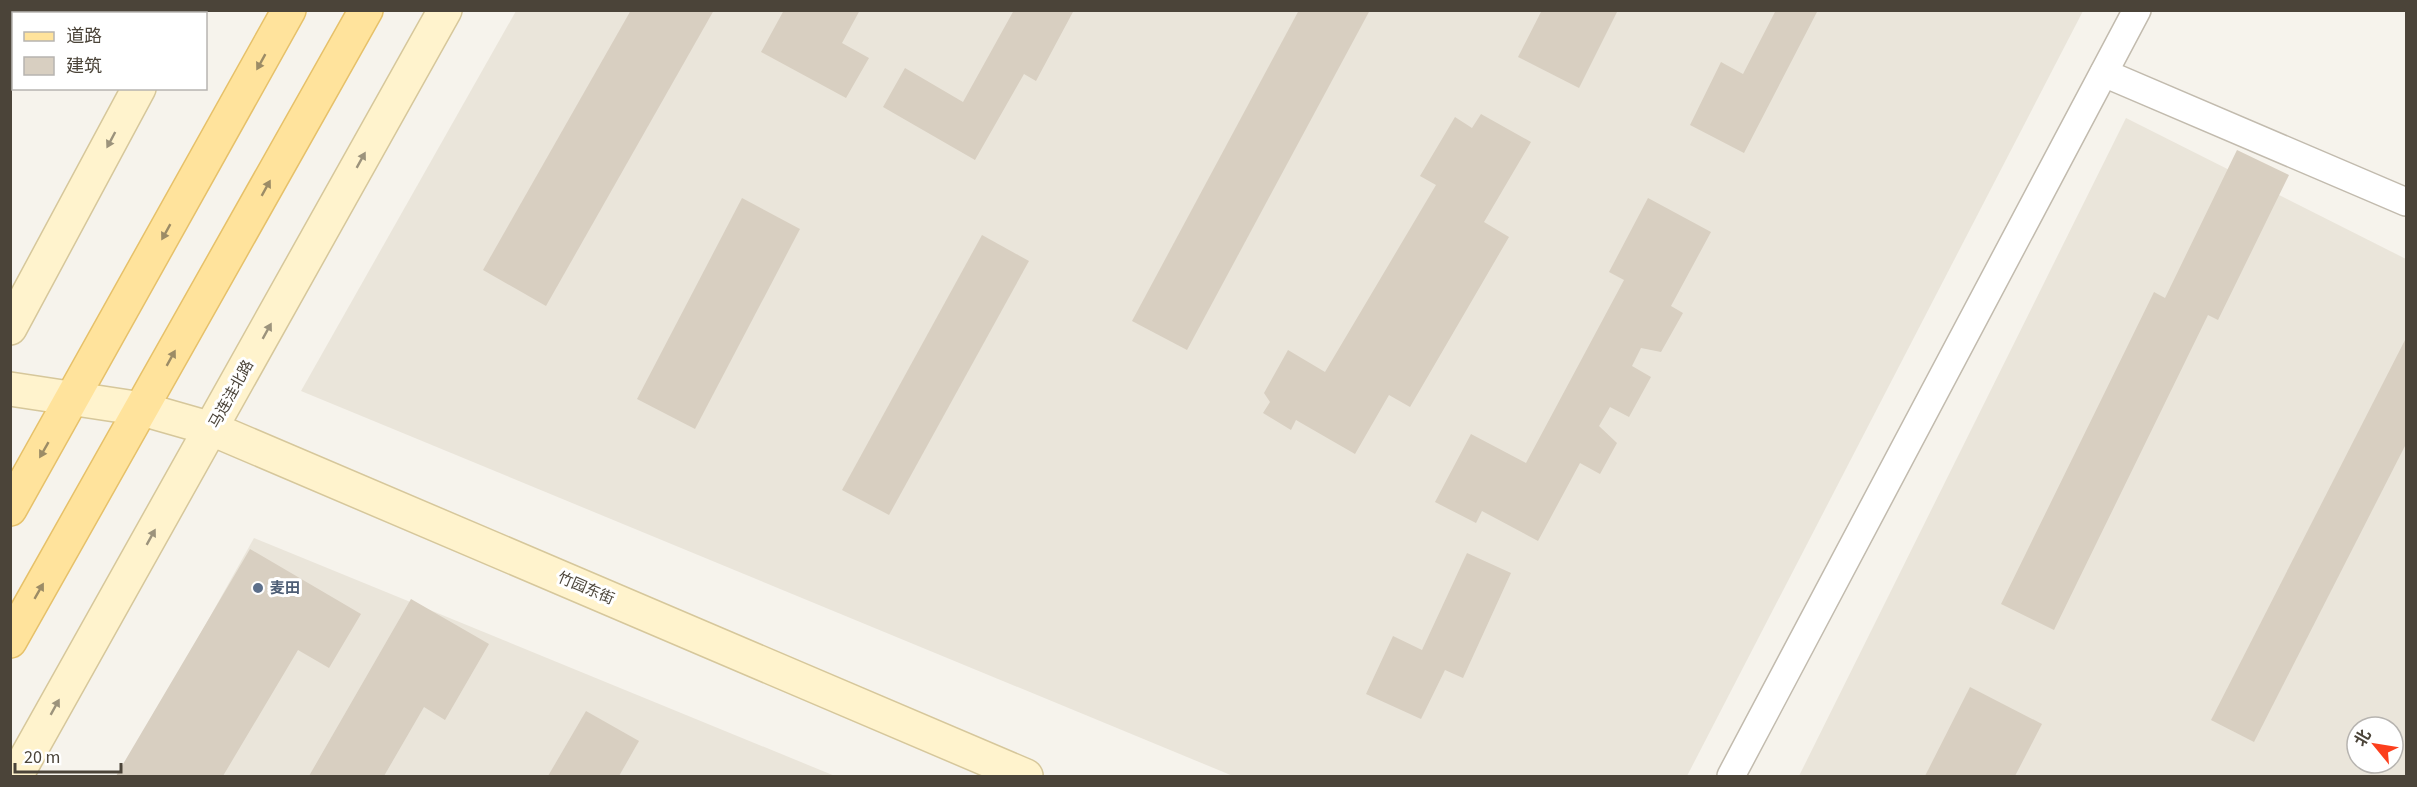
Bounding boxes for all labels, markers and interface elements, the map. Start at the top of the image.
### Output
legend [12,12,207,90]
text: 道路 [66,24,102,49]
one-way arrow [256,53,266,70]
text: 建筑 [66,54,102,79]
one-way arrow [106,132,116,149]
one-way arrow [356,152,367,168]
one-way arrow [261,179,271,196]
one-way arrow [161,224,171,241]
one-way arrow [262,322,272,339]
one-way arrow [166,349,176,366]
street label: 马连洼北路 [204,356,259,432]
one-way arrow [39,442,49,459]
one-way arrow [146,529,156,546]
street label: 竹园东街 [554,567,618,610]
place label: 麦田 [270,578,300,599]
marker: 麦田 [251,581,265,595]
one-way arrow [34,582,44,599]
one-way arrow [50,698,60,715]
north arrow [2345,715,2405,775]
text: 北 [2349,726,2376,750]
scale bar [15,736,122,774]
text: 20 m [24,745,60,770]

